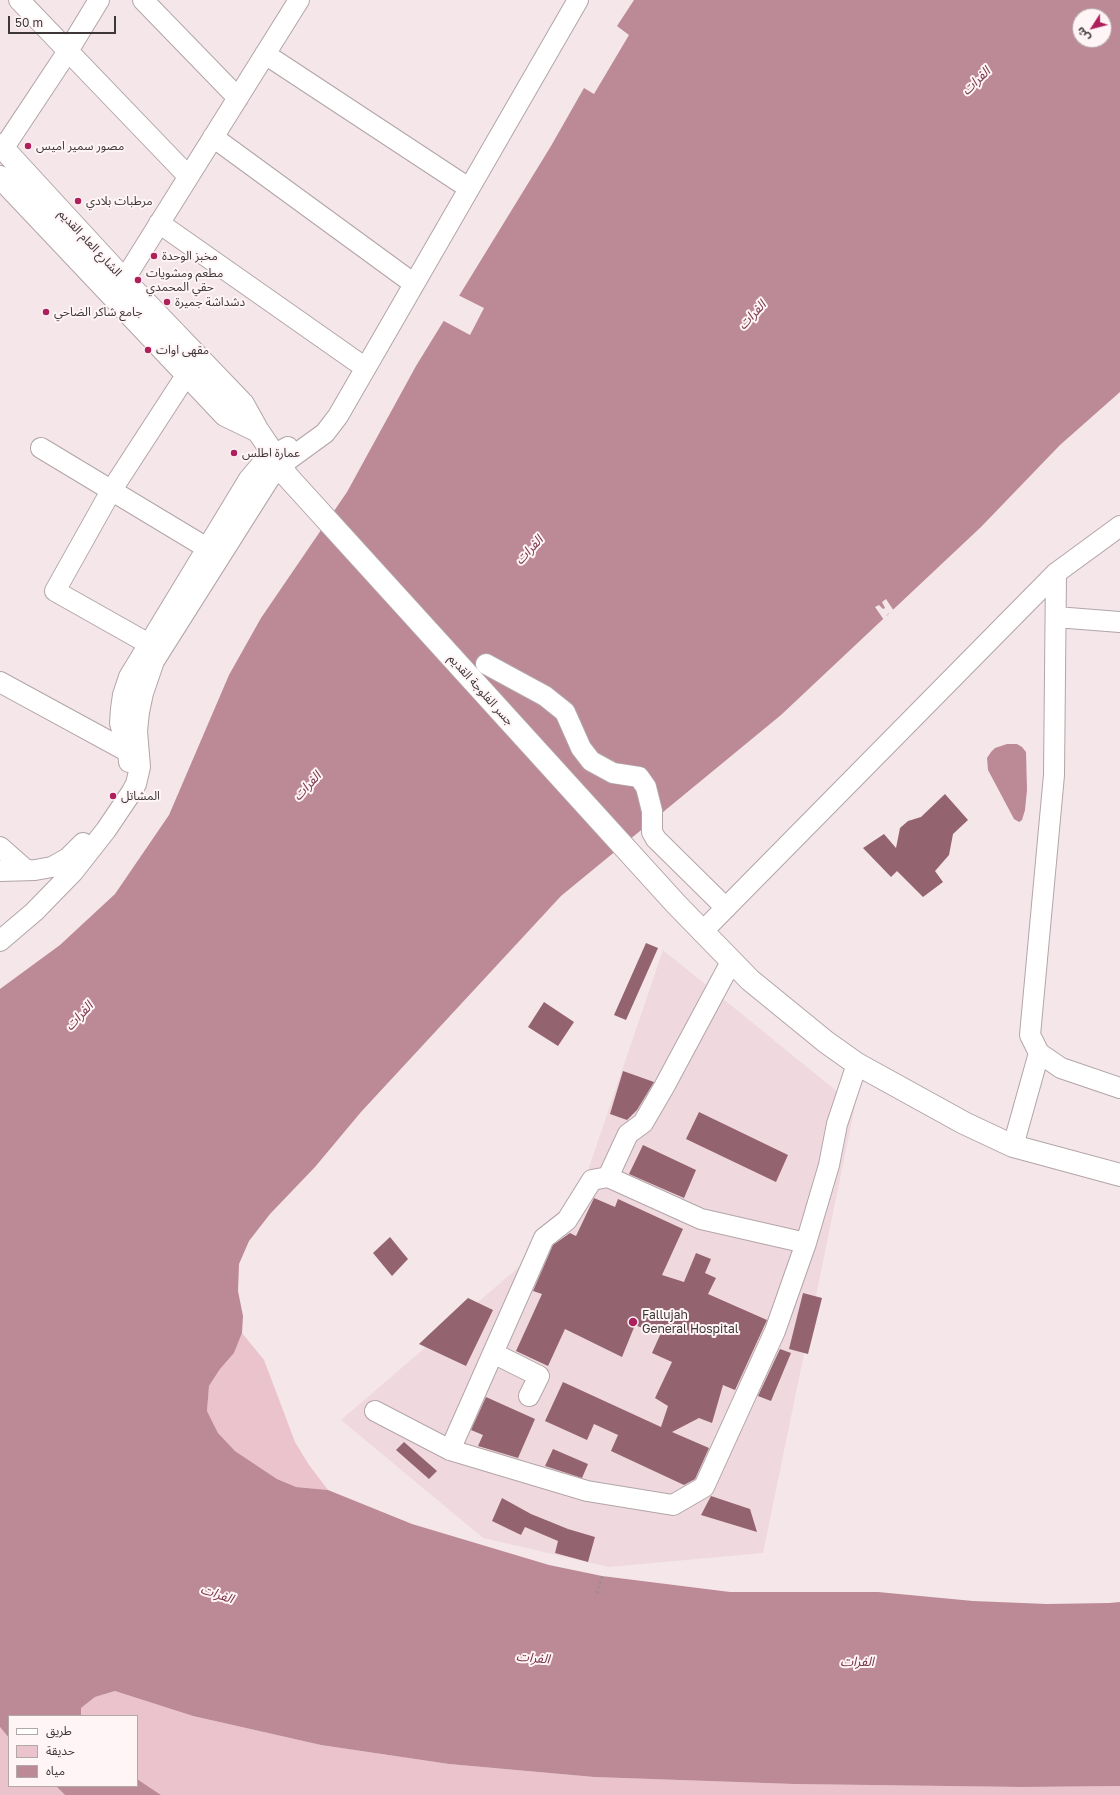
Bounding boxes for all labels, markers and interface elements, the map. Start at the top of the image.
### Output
scale bar [10,8,118,34]
north arrow [1072,8,1112,48]
text: 50 m [15,15,43,30]
text: ش [1073,25,1092,45]
water label: الفرات [958,64,994,98]
place label: مصور سمير اميس [36,139,124,153]
marker: مصور سمير اميس [23,141,33,151]
place label: مرطبات بلادي [86,194,153,208]
marker: مرطبات بلادي [73,196,83,206]
street label: الشارع العام القديم [55,207,125,279]
place label: مخبز الوحدة [162,249,218,263]
marker: مخبز الوحدة [149,251,159,261]
place label: مطعم ومشويات حقي المحمدي [146,266,223,294]
marker: مطعم ومشويات حقي المحمدي [133,275,143,285]
place label: دشداشة جميرة [175,295,245,309]
marker: دشداشة جميرة [162,297,172,307]
water label: الفرات [735,297,769,333]
place label: جامع شاكر الضاحي [54,305,143,319]
marker: جامع شاكر الضاحي [41,307,51,317]
place label: مقهى اوات [156,343,209,357]
marker: مقهى اوات [143,345,153,355]
place label: عمارة اطلس [242,446,300,460]
marker: عمارة اطلس [229,448,239,458]
water label: الفرات [512,532,546,568]
street label: جسر الفلوجة القديم [445,651,517,729]
water label: الفرات [290,768,324,804]
place label: المشاتل [121,789,160,803]
marker: المشاتل [108,791,118,801]
water label: الفرات [62,998,96,1034]
place label: Fallujah General Hospital [642,1308,739,1336]
marker: Fallujah General Hospital [627,1316,639,1328]
water label: الفرات [199,1581,235,1607]
water label: الفرات [516,1649,550,1667]
water label: الفرات [840,1654,874,1670]
legend [8,1715,138,1787]
text: طريق [46,1723,72,1738]
text: حديقة [46,1743,75,1758]
text: مياه [46,1763,65,1778]

